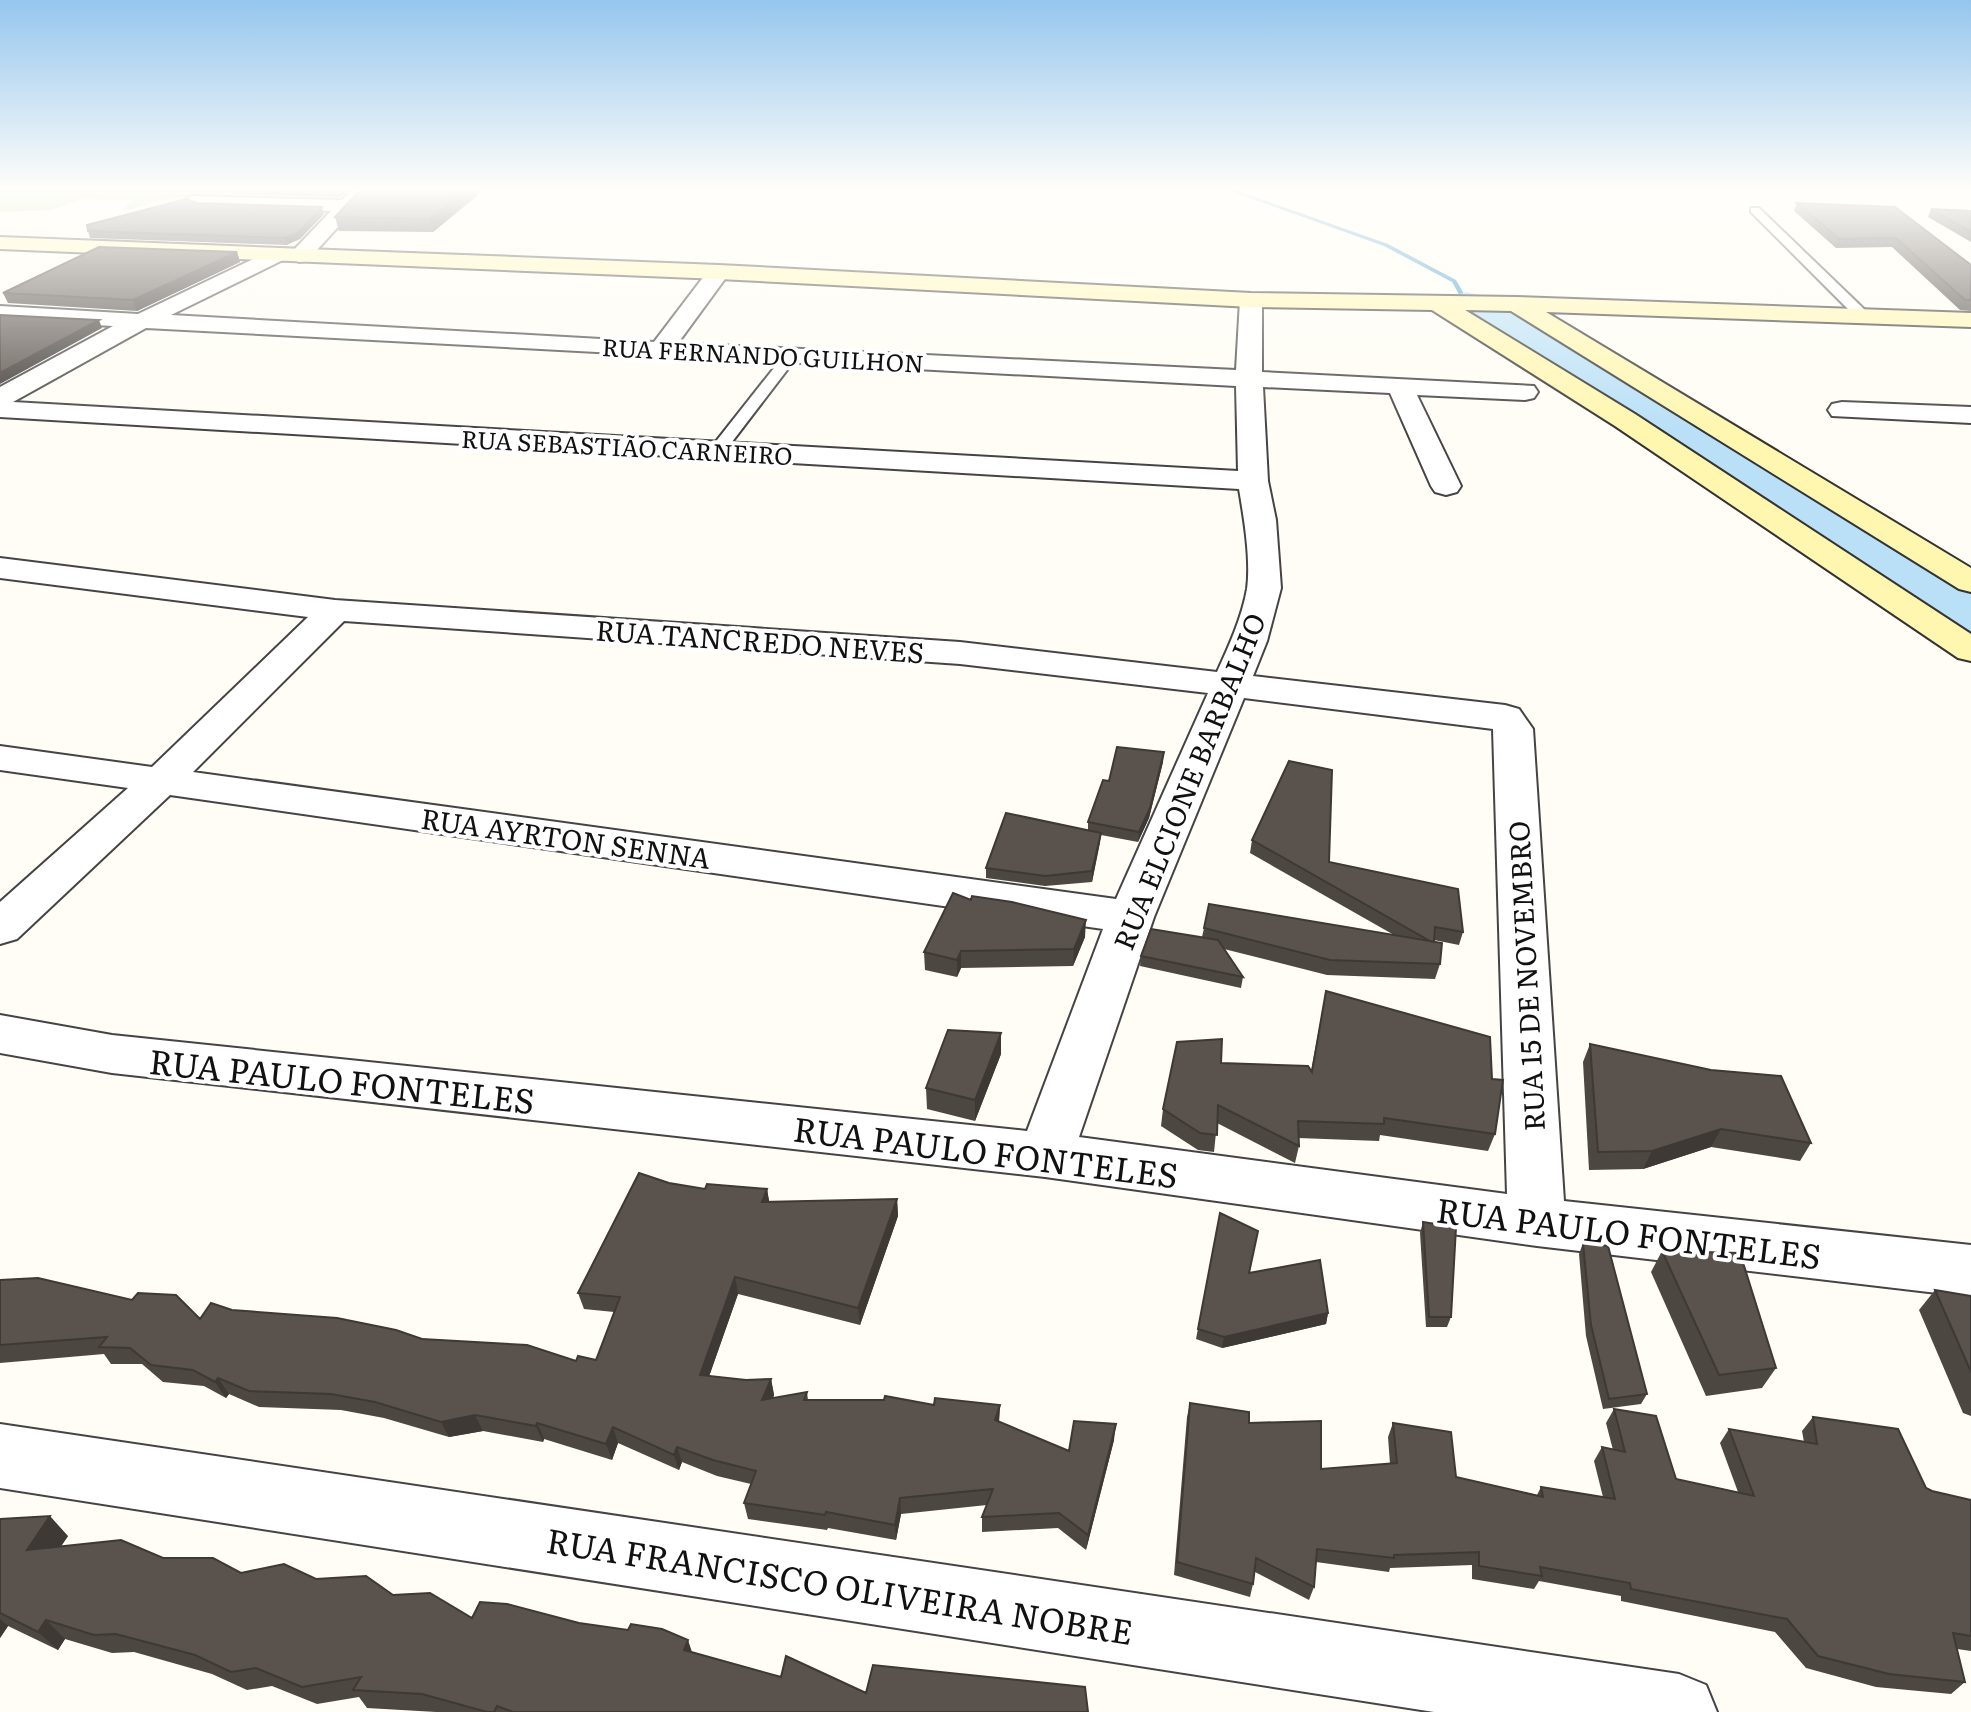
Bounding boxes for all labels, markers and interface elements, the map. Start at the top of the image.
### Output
street label: RUA FERNANDO GUILHON [601,328,925,380]
street label: RUA SEBASTIÃO CARNEIRO [460,420,794,472]
street label: RUA ELCIONE BARBALHO [1101,606,1275,956]
street label: RUA TANCREDO NEVES [594,608,926,672]
street label: RUA AYRTON SENNA [418,796,714,878]
street label: RUA 15 DE NOVEMBRO [1496,820,1554,1132]
street label: RUA PAULO FONTELES [147,1034,537,1124]
street label: RUA PAULO FONTELES [791,1102,1181,1198]
street label: RUA PAULO FONTELES [1434,1183,1824,1279]
street label: RUA FRANCISCO OLIVEIRA NOBRE [543,1513,1137,1655]

